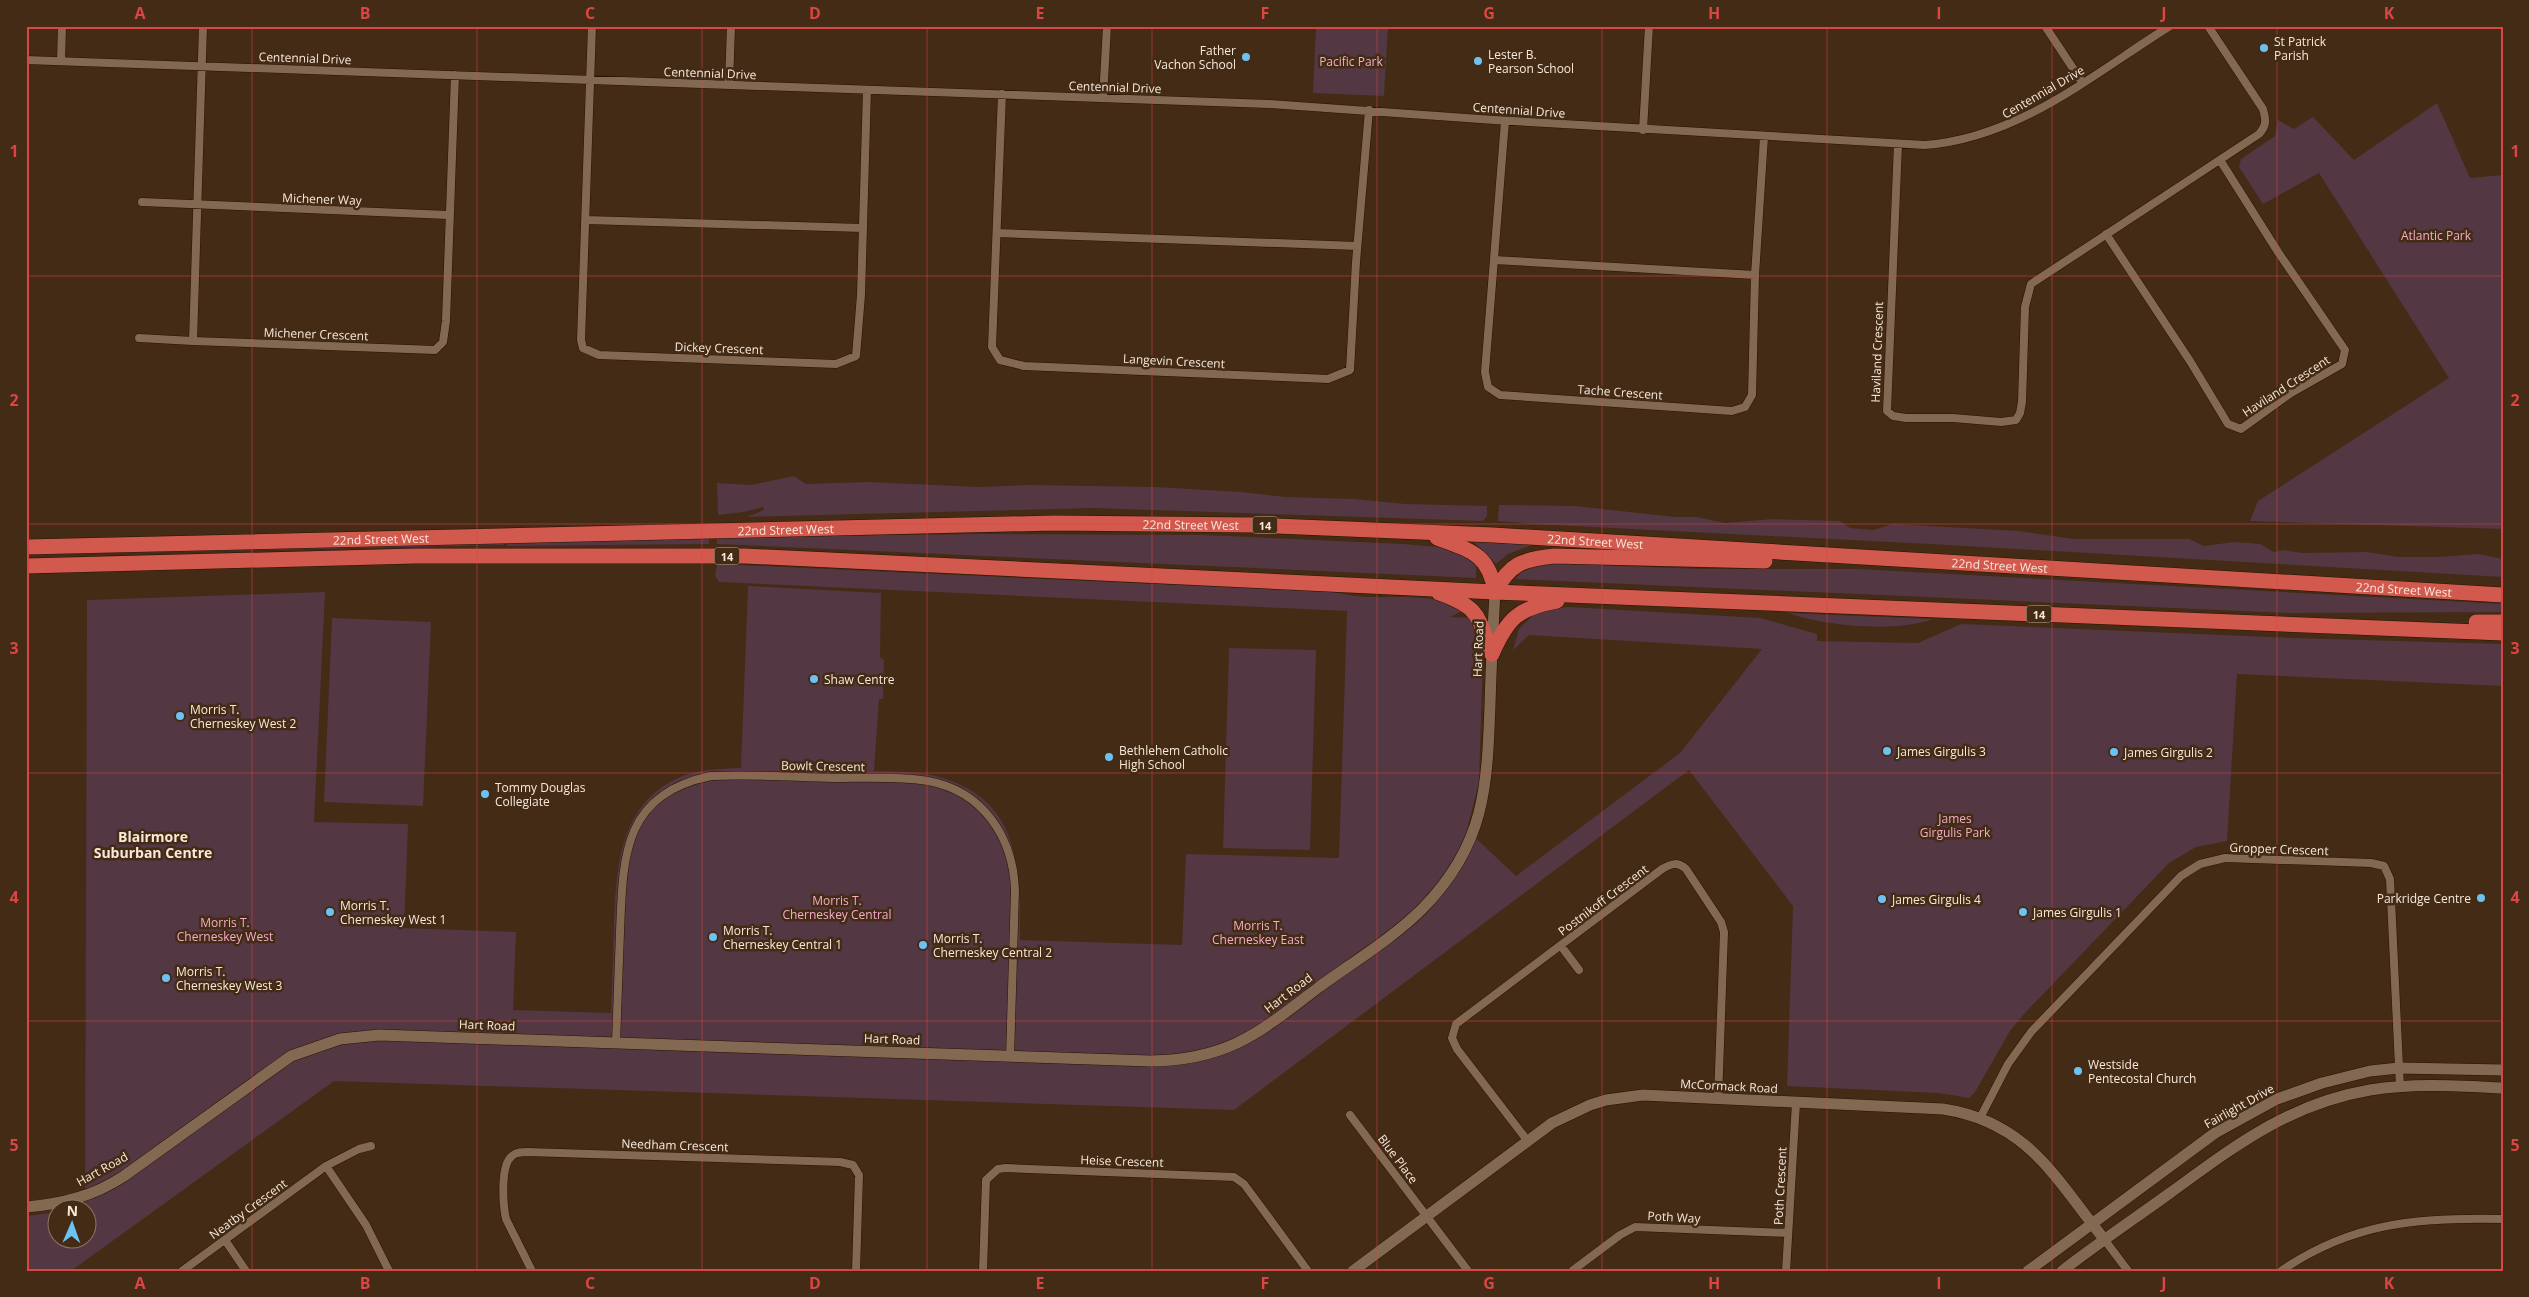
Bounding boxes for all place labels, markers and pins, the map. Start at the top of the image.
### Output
place label: St Patrick Parish [2274,33,2327,64]
place label: Father Vachon School [1154,42,1236,73]
marker: St Patrick Parish [2258,42,2270,54]
place label: Lester B. Pearson School [1488,46,1574,77]
marker: Father Vachon School [1240,51,1252,63]
marker: Lester B. Pearson School [1472,55,1484,67]
place label: Shaw Centre [824,671,895,688]
marker: Shaw Centre [808,673,820,685]
place label: Morris T. Cherneskey West 2 [190,701,296,732]
marker: Morris T. Cherneskey West 2 [174,710,186,722]
place label: Bethlehem Catholic High School [1119,742,1228,773]
place label: James Girgulis 3 [1896,743,1986,760]
place label: James Girgulis 2 [2123,744,2213,761]
marker: James Girgulis 3 [1881,745,1893,757]
marker: James Girgulis 2 [2108,746,2120,758]
marker: Bethlehem Catholic High School [1103,751,1115,763]
place label: Tommy Douglas Collegiate [495,779,586,810]
marker: Tommy Douglas Collegiate [479,788,491,800]
place label: Parkridge Centre [2377,890,2471,907]
place label: James Girgulis 4 [1891,891,1981,908]
marker: Parkridge Centre [2475,892,2487,904]
marker: James Girgulis 4 [1876,893,1888,905]
place label: Morris T. Cherneskey West 1 [340,897,446,928]
place label: James Girgulis 1 [2032,904,2122,921]
marker: Morris T. Cherneskey West 1 [324,906,336,918]
marker: James Girgulis 1 [2017,906,2029,918]
place label: Morris T. Cherneskey Central 1 [723,922,842,953]
place label: Morris T. Cherneskey Central 2 [933,930,1052,961]
marker: Morris T. Cherneskey Central 1 [707,931,719,943]
marker: Morris T. Cherneskey Central 2 [917,939,929,951]
place label: Morris T. Cherneskey West 3 [176,963,282,994]
marker: Morris T. Cherneskey West 3 [160,972,172,984]
place label: Westside Pentecostal Church [2088,1056,2196,1087]
marker: Westside Pentecostal Church [2072,1065,2084,1077]

